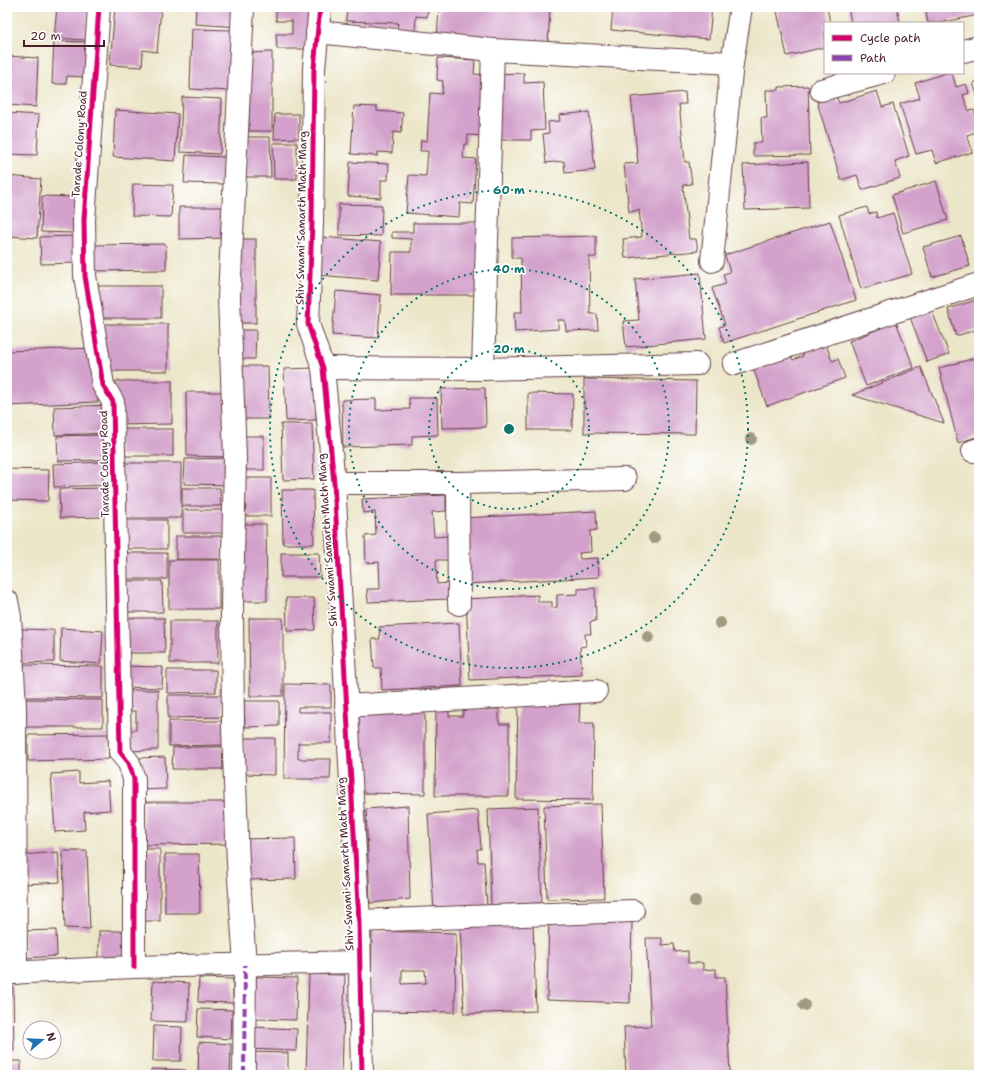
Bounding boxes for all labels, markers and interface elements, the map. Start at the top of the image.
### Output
scale bar [24,22,104,48]
legend [824,22,964,74]
text: 20 m [30,28,61,44]
text: Cycle path [860,30,921,46]
text: Path [860,50,886,66]
street label: Tarade Colony Road [68,90,91,198]
street label: Shiv Swami Samarth Math Marg [292,131,311,305]
text: 60 m [493,182,525,198]
text: 40 m [493,261,525,277]
text: 20 m [493,341,525,357]
street label: Tarade Colony Road [96,410,113,518]
centre of rings [502,422,516,436]
street label: Shiv Swami Samarth Math Marg [314,452,341,627]
street label: Shiv Swami Samarth Math Marg [333,776,358,951]
north arrow [22,1020,62,1060]
text: N [42,1030,60,1044]

